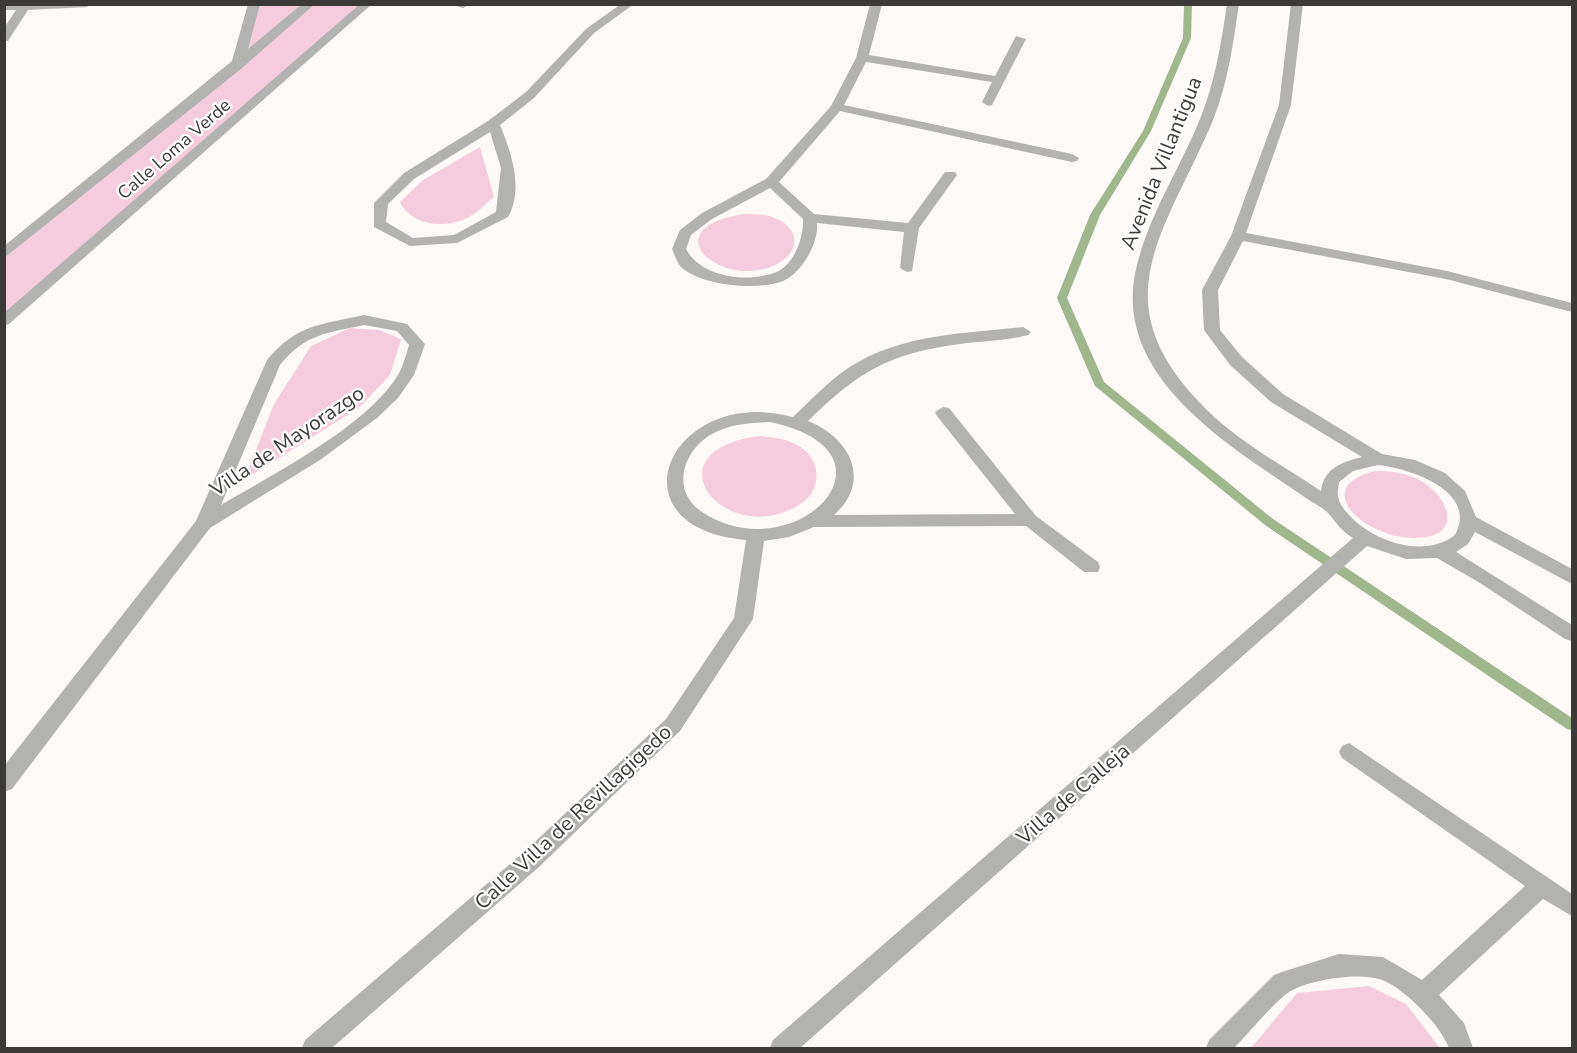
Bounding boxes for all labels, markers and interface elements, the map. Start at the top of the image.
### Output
street label: Avenida Villantigua [1113,72,1209,254]
street label: Calle Loma Verde [112,93,236,205]
street label: Villa de Mayorazgo [204,379,370,504]
street label: Calle Villa de Revillagigedo [469,718,677,916]
street label: Villa de Calleja [1010,737,1136,852]

